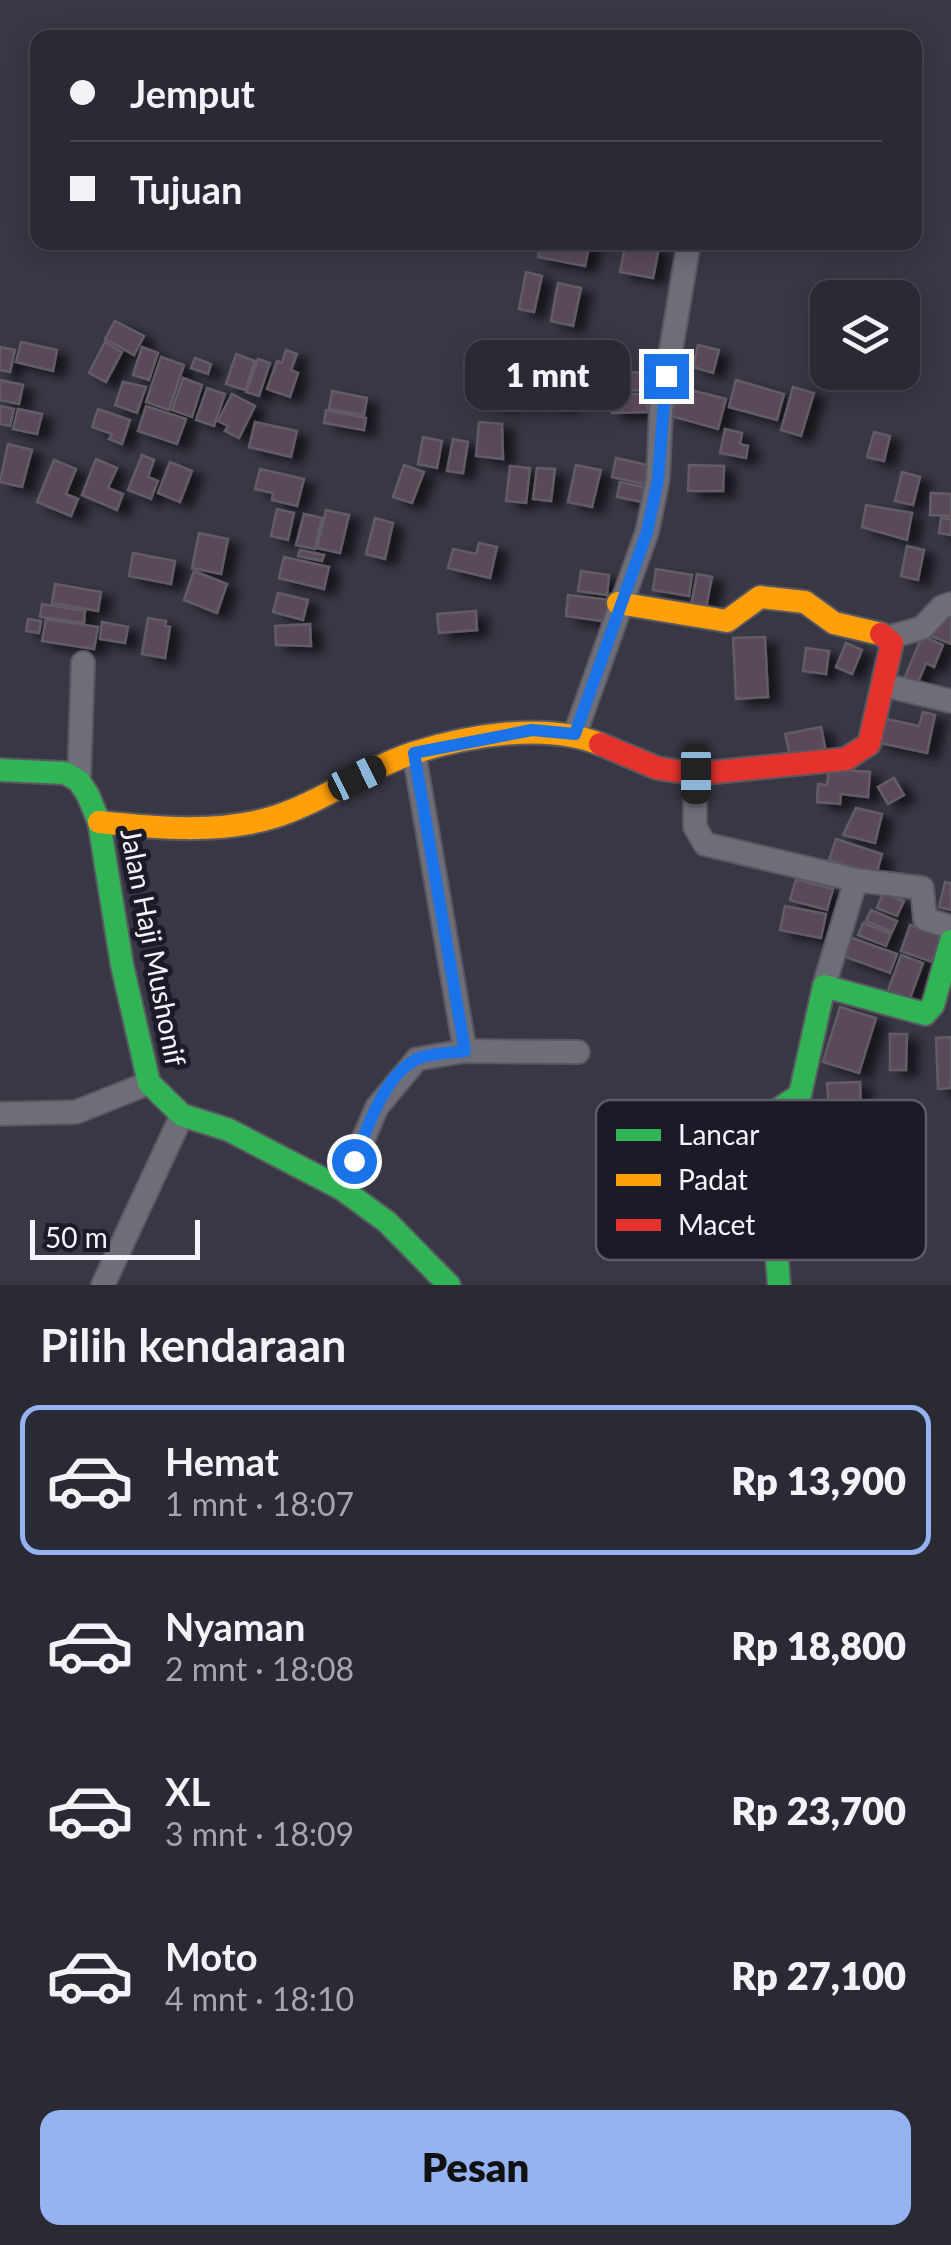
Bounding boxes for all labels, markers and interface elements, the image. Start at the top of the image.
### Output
text: Jemput [130,70,255,116]
text: Tujuan [130,166,243,212]
map controls [810,280,920,390]
button: layers [810,280,920,390]
callout: 1 mnt [466,341,631,411]
route end [644,354,689,399]
text: 1 mnt [506,355,589,394]
car [681,744,711,804]
car [323,751,391,805]
street label: Jalan Haji Mushonif [114,825,194,1069]
legend [596,1100,926,1260]
text: Lancar [678,1117,759,1151]
route start [332,1139,377,1184]
text: Padat [678,1162,748,1196]
text: Macet [678,1207,755,1241]
scale bar [30,1215,200,1260]
text: 50 m [45,1220,108,1254]
text: Pilih kendaraan [40,1318,346,1372]
icon: car [45,1435,135,1525]
text: Hemat [165,1438,279,1484]
text: Rp 13,900 [731,1457,906,1503]
text: 1 mnt · 18:07 [165,1484,354,1523]
icon: car [45,1600,135,1690]
text: Nyaman [165,1603,305,1649]
text: Rp 18,800 [731,1622,906,1668]
text: 2 mnt · 18:08 [165,1649,354,1688]
icon: car [45,1765,135,1855]
text: XL [165,1768,210,1814]
text: Rp 23,700 [731,1787,906,1833]
text: 3 mnt · 18:09 [165,1814,354,1853]
icon: car [45,1930,135,2020]
text: Moto [165,1933,258,1979]
text: Rp 27,100 [731,1952,906,1998]
text: 4 mnt · 18:10 [165,1979,354,2018]
button: Pesan [40,2110,911,2225]

